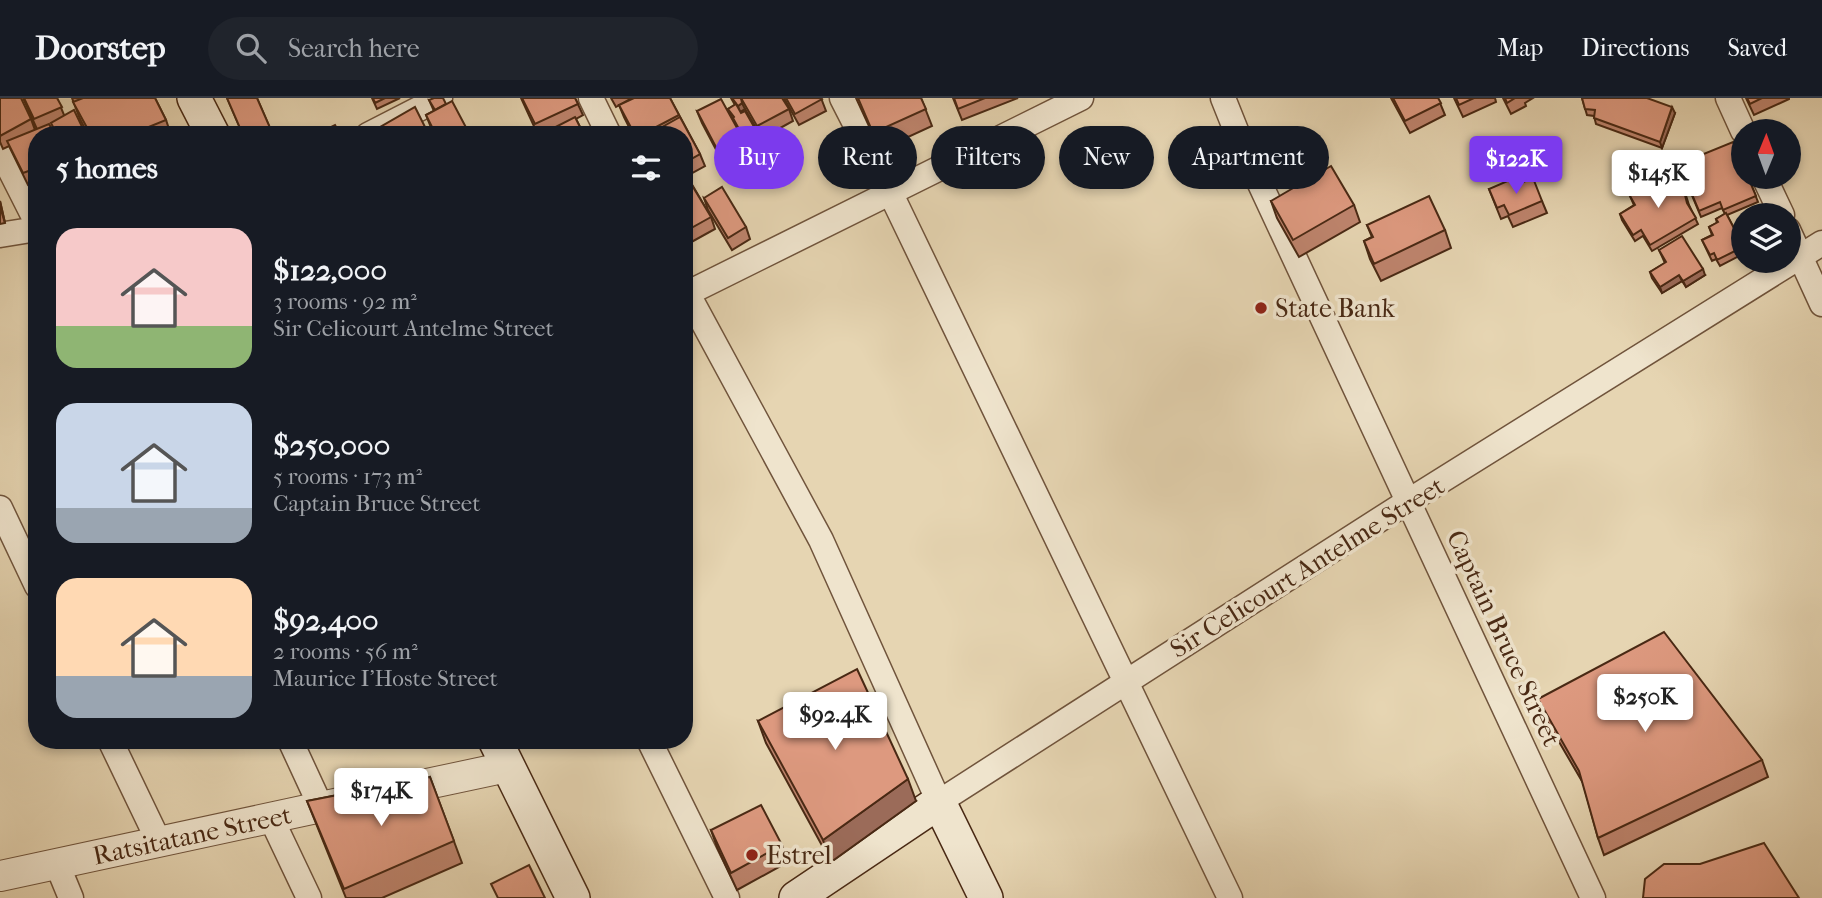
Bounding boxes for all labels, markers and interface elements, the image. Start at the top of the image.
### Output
search box [208,17,698,80]
text: Doorstep [35,29,166,68]
icon: search [232,29,270,67]
text: Search here [288,33,420,64]
text: Map [1497,34,1543,62]
text: Directions [1581,34,1689,62]
text: Saved [1727,34,1787,62]
north arrow [1731,119,1801,189]
map controls [1731,119,1801,273]
chip: Buy [714,126,804,189]
chip: Rent [818,126,917,189]
chip: Filters [931,126,1045,189]
chip: New [1059,126,1154,189]
chip: Apartment [1168,126,1329,189]
pin: $122K [1467,136,1565,196]
text: $122K [1485,145,1547,172]
icon: filters [627,149,665,187]
pin: $145K [1609,150,1707,210]
text: 5 homes [56,151,158,186]
text: $145K [1628,159,1688,186]
button: layers [1731,203,1801,273]
text: $122,000 [273,253,387,288]
icon: home [112,256,196,340]
text: 3 rooms · 92 m² [273,288,417,315]
place label: State Bank [1275,293,1395,324]
marker: State Bank [1253,300,1269,316]
text: Sir Celicourt Antelme Street [273,315,554,342]
text: $250,000 [273,428,390,463]
icon: home [112,431,196,515]
text: 5 rooms · 173 m² [273,463,422,490]
street label: Sir Celicourt Antelme Street [1164,470,1451,665]
text: Captain Bruce Street [273,490,480,517]
street label: Captain Bruce Street [1440,525,1567,752]
text: $92,400 [273,603,379,638]
icon: home [112,606,196,690]
text: 2 rooms · 56 m² [273,638,418,665]
text: Maurice I'Hoste Street [273,665,498,692]
pin: $250K [1596,674,1694,734]
text: $250K [1613,683,1677,710]
pin: $92.4K [778,692,892,752]
text: $92.4K [799,701,871,728]
pin: $174K [332,768,430,828]
text: $174K [350,777,412,804]
street label: Ratsitatane Street [90,799,295,872]
place label: Estrel [766,840,832,871]
marker: Estrel [744,847,760,863]

